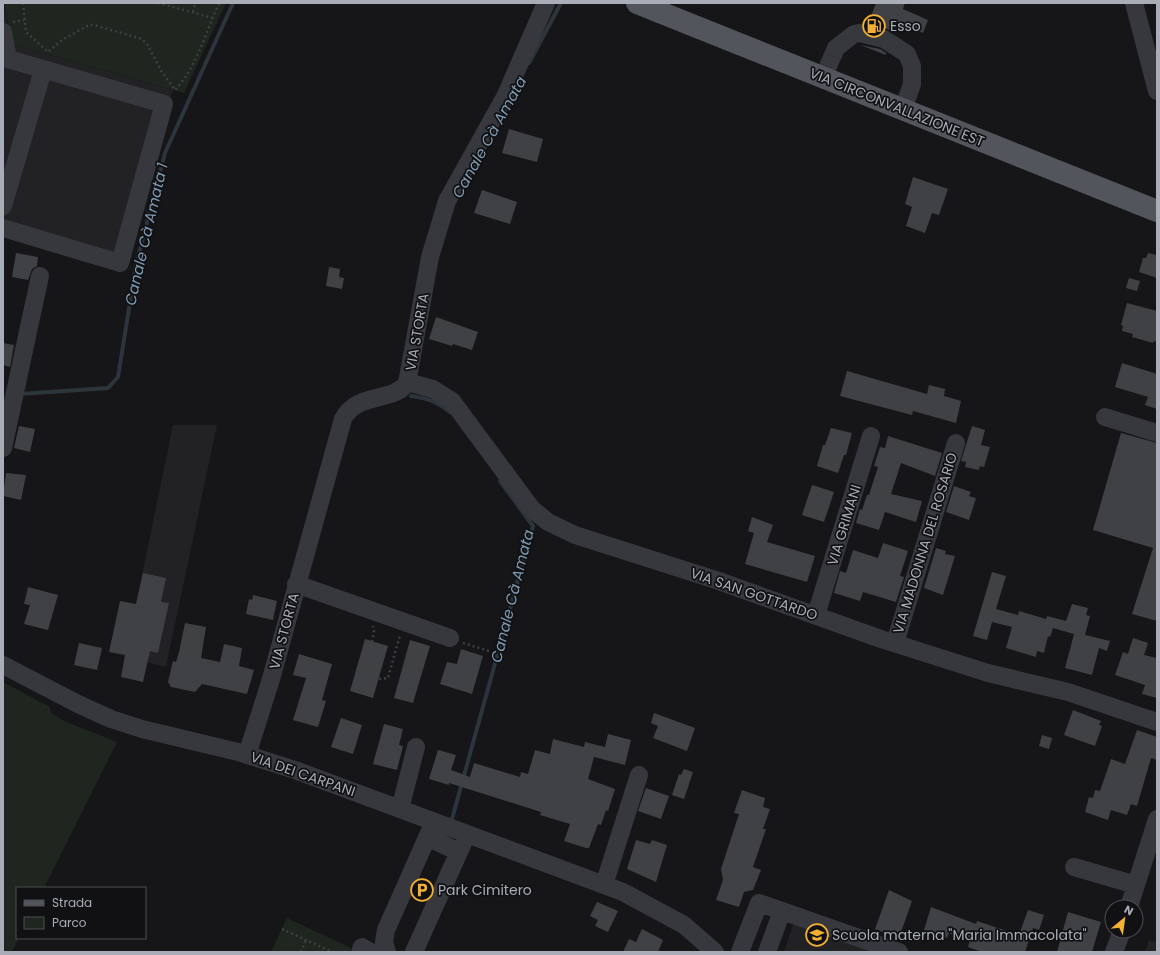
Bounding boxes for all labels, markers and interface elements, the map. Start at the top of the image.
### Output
fuel station icon: Esso [861,13,887,39]
place label: Esso [890,16,921,36]
street label: VIA CIRCONVALLAZIONE EST [807,63,988,151]
water label: Canale Cà Amata [447,72,531,202]
water label: Canale Cà Amata 1 [119,160,173,307]
street label: VIA STORTA [400,292,434,372]
street label: VIA MADONNA DEL ROSARIO [888,450,962,636]
street label: VIA GRIMANI [822,482,866,568]
water label: Canale Cà Amata [485,527,539,665]
street label: VIA SAN GOTTARDO [688,563,820,625]
street label: VIA STORTA [264,591,304,671]
street label: VIA DEI CARPANI [248,747,358,801]
parking icon: Park Cimitero [409,877,435,903]
place label: Park Cimitero [438,880,532,900]
legend [16,887,146,939]
text: Strada [52,894,92,911]
north arrow [1104,899,1144,939]
text: N [1121,901,1136,919]
text: Parco [52,914,87,931]
school or university icon: Scuola materna "Maria Immacolata" [804,922,830,948]
place label: Scuola materna "Maria Immacolata" [832,925,1087,945]

